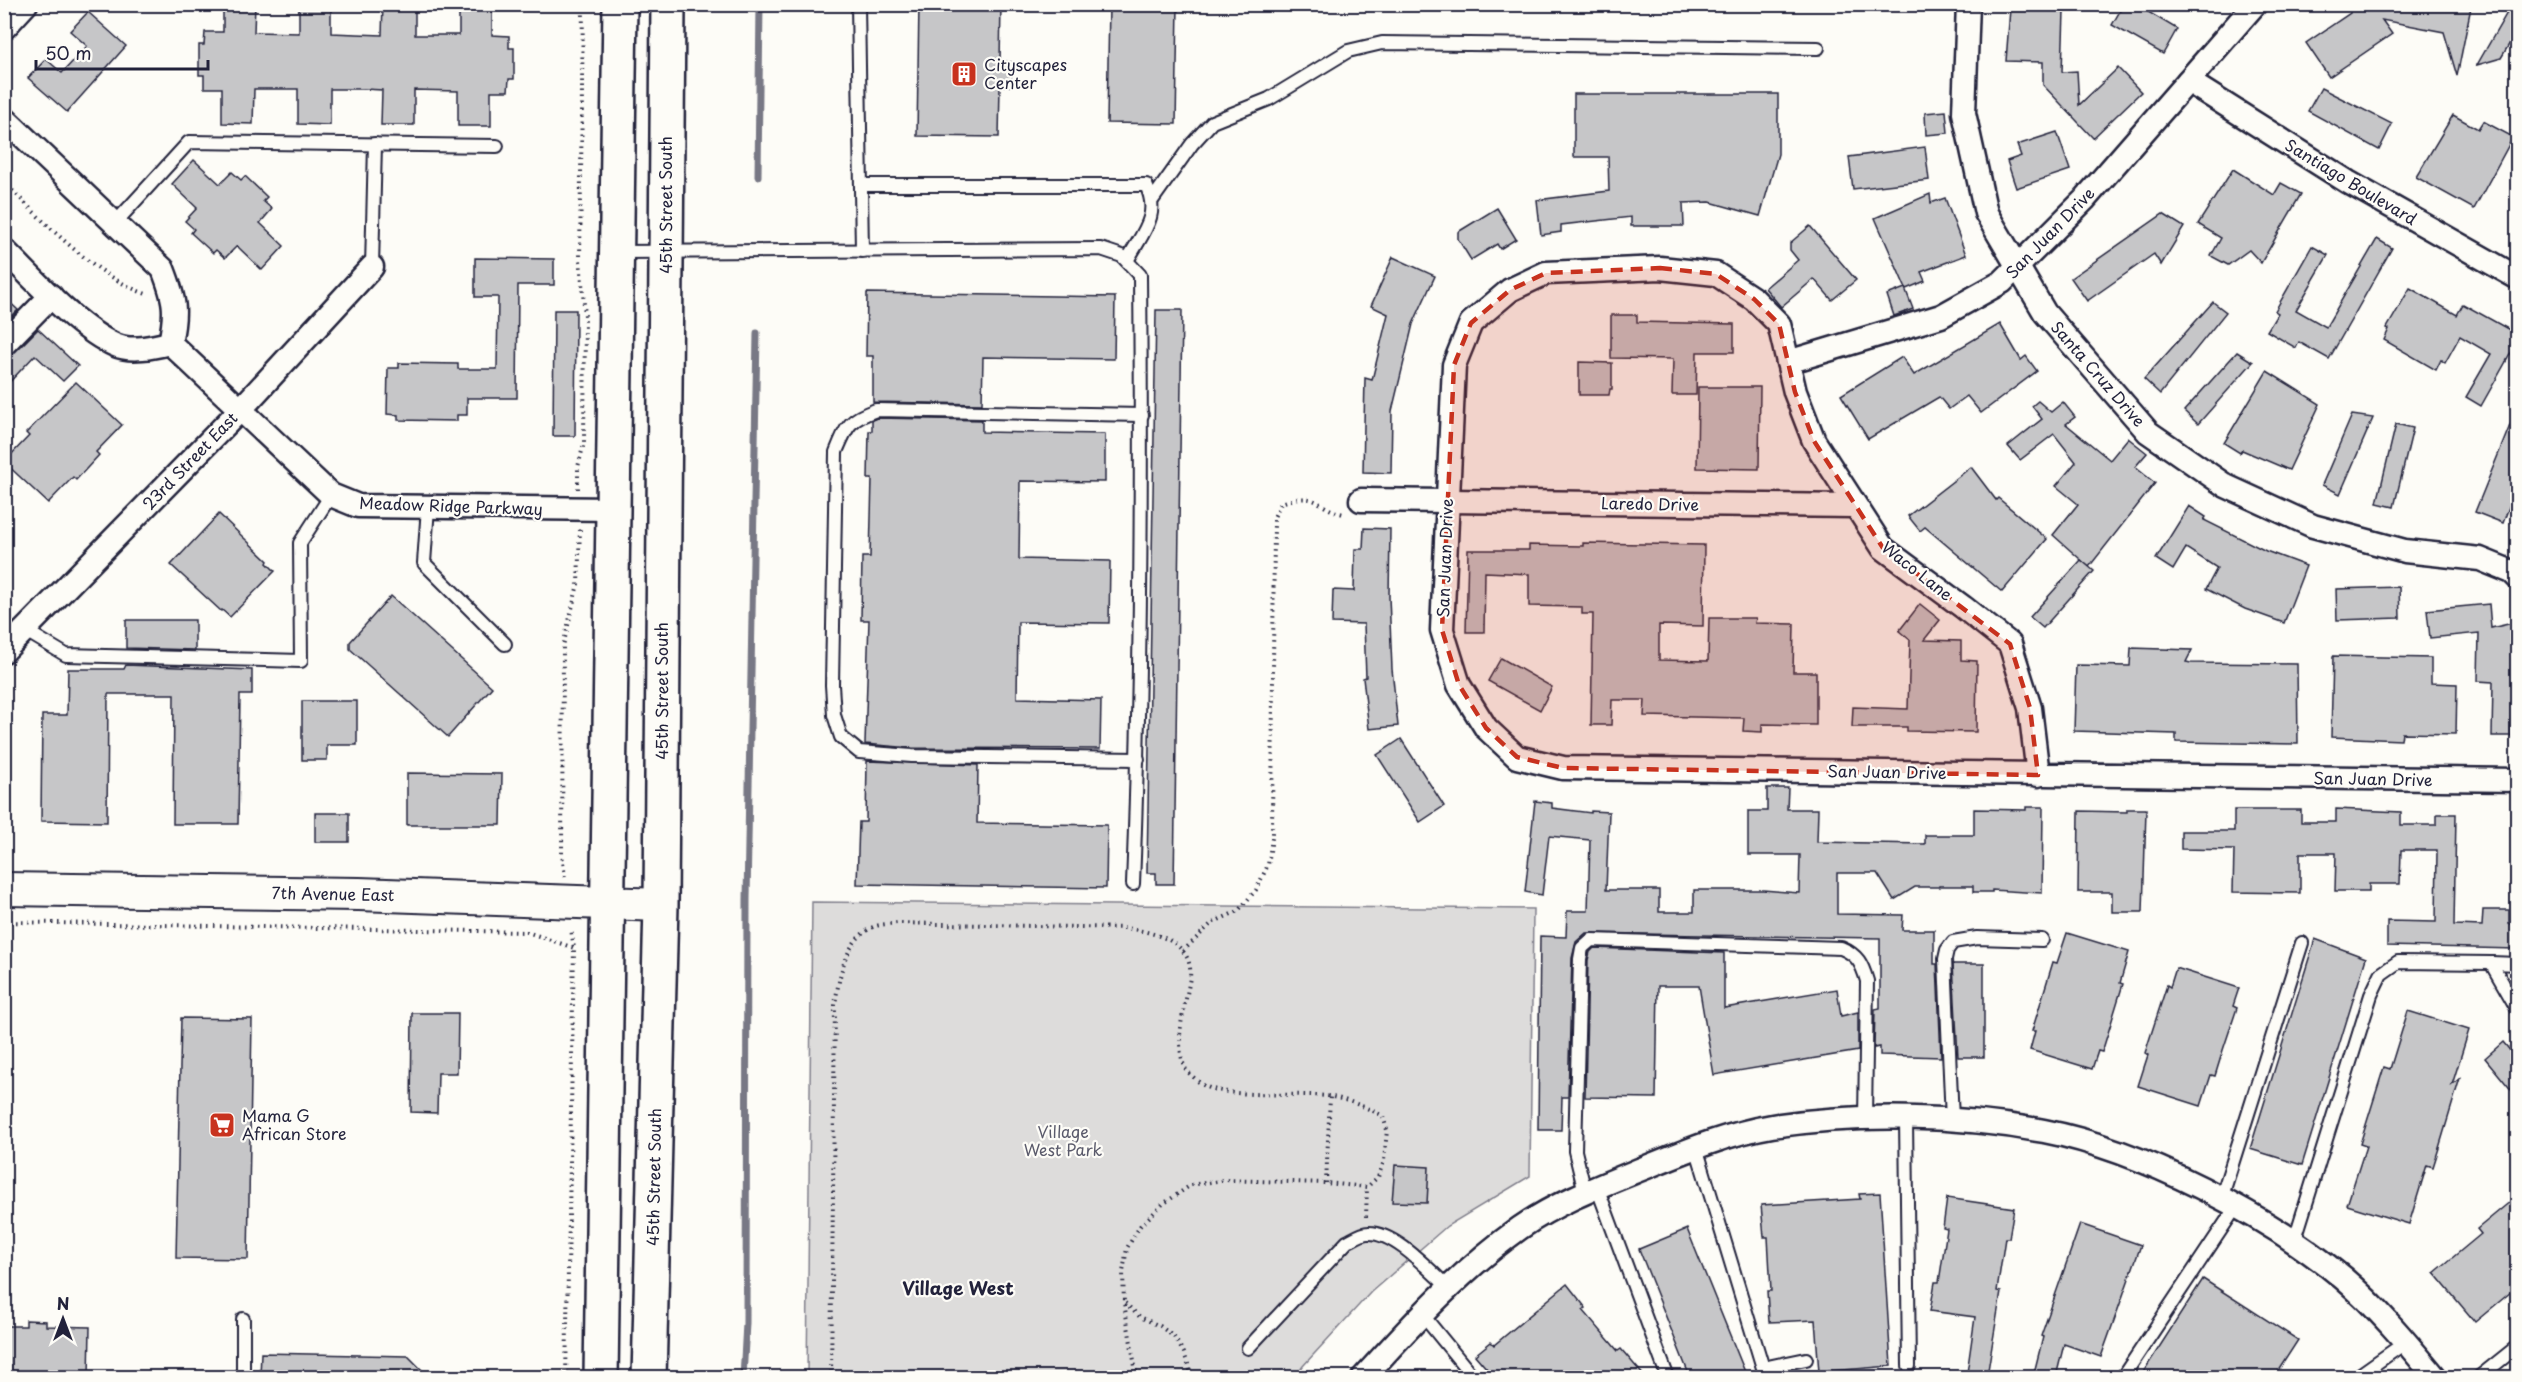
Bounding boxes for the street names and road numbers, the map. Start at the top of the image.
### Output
street label: Santiago Boulevard [2281,132,2422,230]
street label: 45th Street South [653,136,677,274]
street label: San Juan Drive [1999,181,2100,284]
street label: Santa Cruz Drive [2046,315,2151,431]
street label: 23rd Street East [136,406,242,515]
street label: Meadow Ridge Parkway [359,490,543,520]
street label: Laredo Drive [1601,490,1700,516]
street label: San Juan Drive [1430,498,1458,618]
street label: Waco Lane [1877,535,1958,606]
street label: 45th Street South [649,622,673,760]
street label: San Juan Drive [1827,758,1947,784]
street label: San Juan Drive [2313,765,2433,791]
street label: 7th Avenue East [272,880,394,906]
street label: 45th Street South [640,1108,666,1246]

